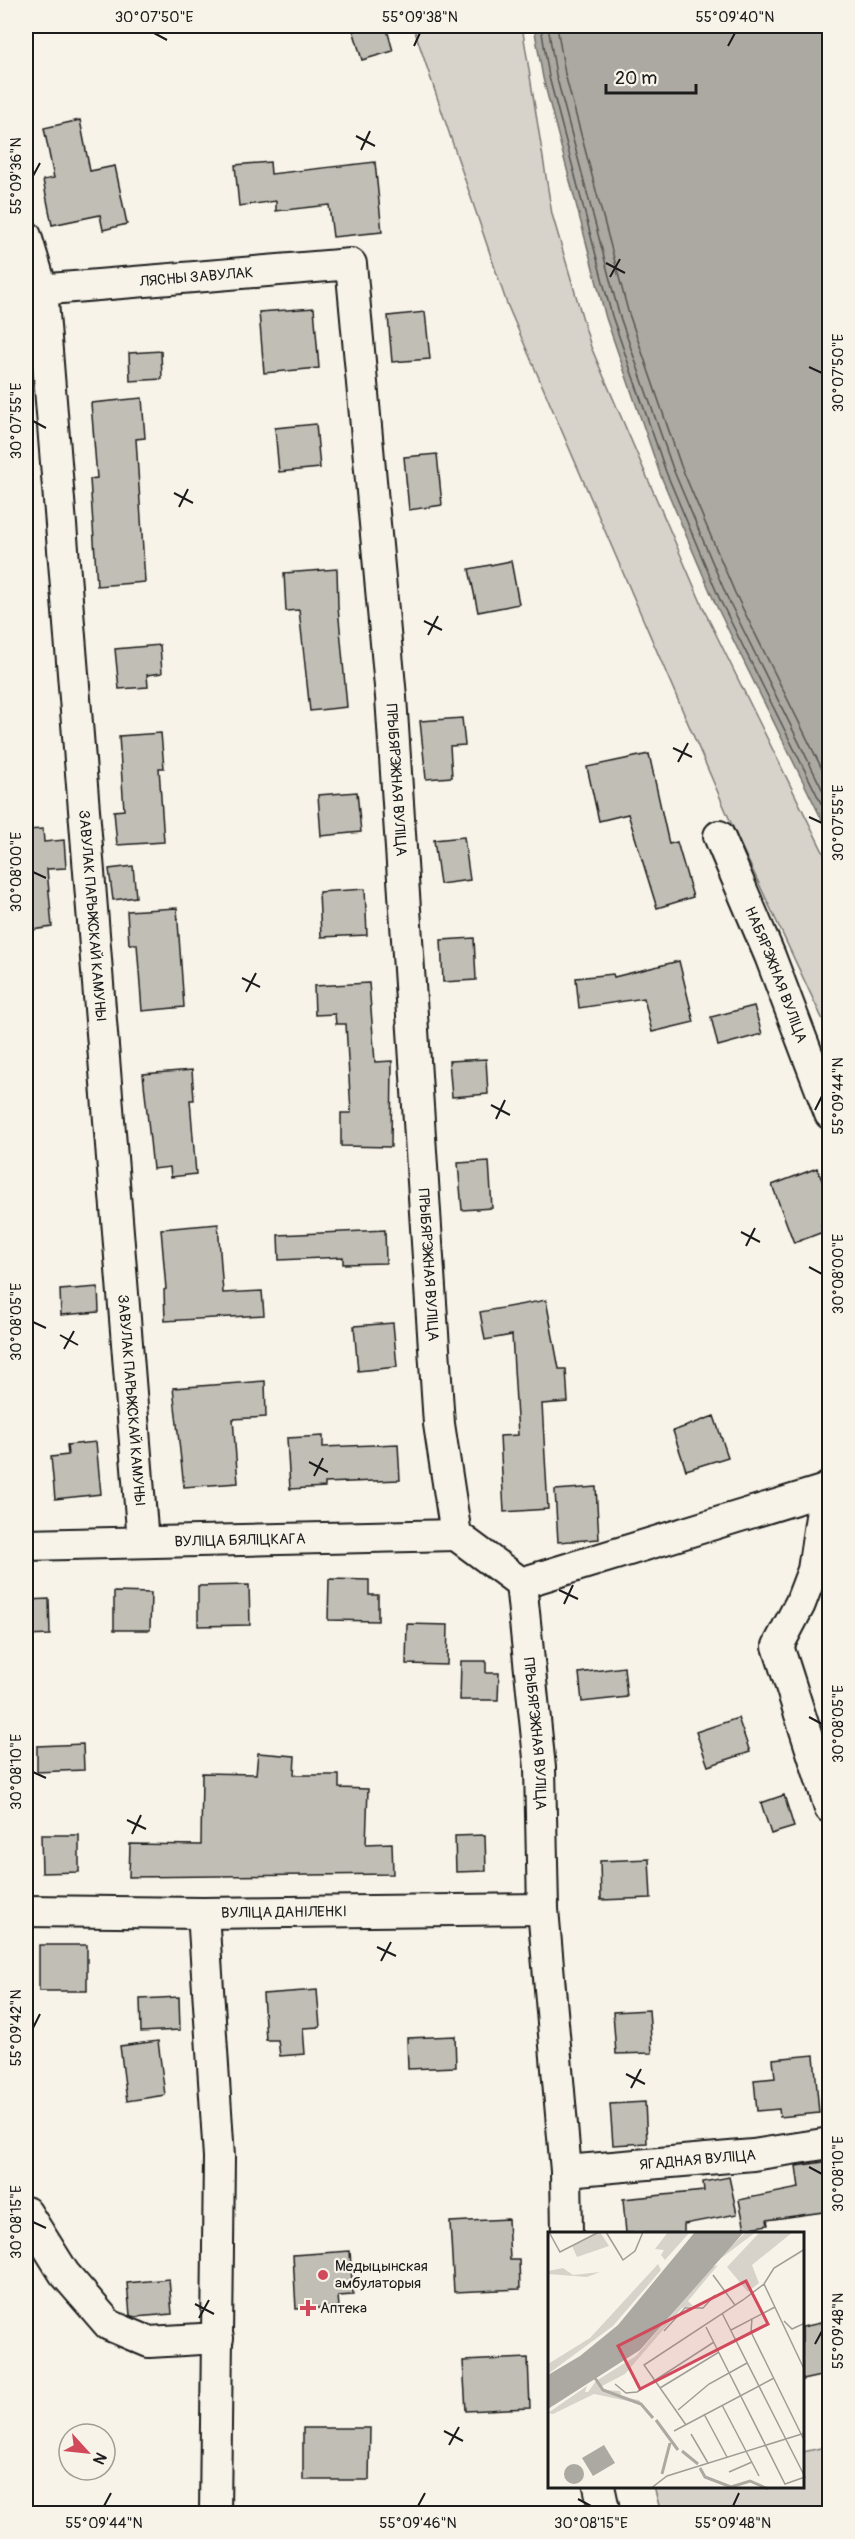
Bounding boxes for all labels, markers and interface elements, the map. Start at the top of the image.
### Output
text: 30°07'50"E [115,8,193,27]
text: 55°09'38"N [382,8,458,27]
text: 55°09'40"N [696,8,774,27]
scale bar [606,57,696,95]
text: 20 m [615,67,657,90]
text: 55°09'36"N [7,137,26,215]
street label: ЛЯСНЫ ЗАВУЛАК [138,263,254,292]
text: 30°07'50"E [829,334,848,412]
text: 30°07'55"E [7,383,26,459]
street label: ПРЫБЯРЭЖНАЯ ВУЛІЦА [381,703,411,857]
text: 30°07'55"E [829,785,848,861]
street label: ЗАВУЛАК ПАРЫЖСКАЙ КАМУНЫ [74,809,110,1022]
text: 30°08'00"E [7,832,26,912]
street label: НАБЯРЭЖНАЯ ВУЛІЦА [740,904,811,1046]
text: 55°09'44"N [829,1057,848,1135]
street label: ПРЫБЯРЭЖНАЯ ВУЛІЦА [413,1188,443,1342]
text: 30°08'00"E [829,1234,848,1314]
text: 30°08'05"E [7,1283,26,1361]
street label: ЗАВУЛАК ПАРЫЖСКАЙ КАМУНЫ [113,1294,149,1506]
street label: ВУЛІЦА БЯЛІЦКАГА [174,1529,306,1552]
street label: ПРЫБЯРЭЖНАЯ ВУЛІЦА [519,1657,550,1810]
text: 30°08'05"E [829,1685,848,1763]
text: 30°08'10"E [7,1734,26,1810]
street label: ВУЛІЦА ДАНІЛЕНКІ [221,1902,347,1923]
text: 55°09'42"N [7,1989,26,2067]
text: 30°08'10"E [829,2136,848,2212]
street label: ЯГАДНАЯ ВУЛІЦА [638,2146,757,2175]
text: 30°08'15"E [7,2185,26,2259]
inset map [548,2232,804,2488]
place label: Медыцынская амбулаторыя [335,2257,428,2293]
marker: Медыцынская амбулаторыя [316,2268,330,2282]
text: 55°09'48"N [829,2293,848,2369]
place label: Аптека [320,2299,367,2318]
marker: Аптека [301,2301,315,2315]
north arrow [57,2422,117,2482]
text: N [88,2449,111,2468]
text: 55°09'44"N [65,2514,143,2533]
text: 55°09'46"N [379,2514,457,2533]
text: 30°08'15"E [554,2514,628,2533]
text: 55°09'48"N [695,2514,771,2533]

